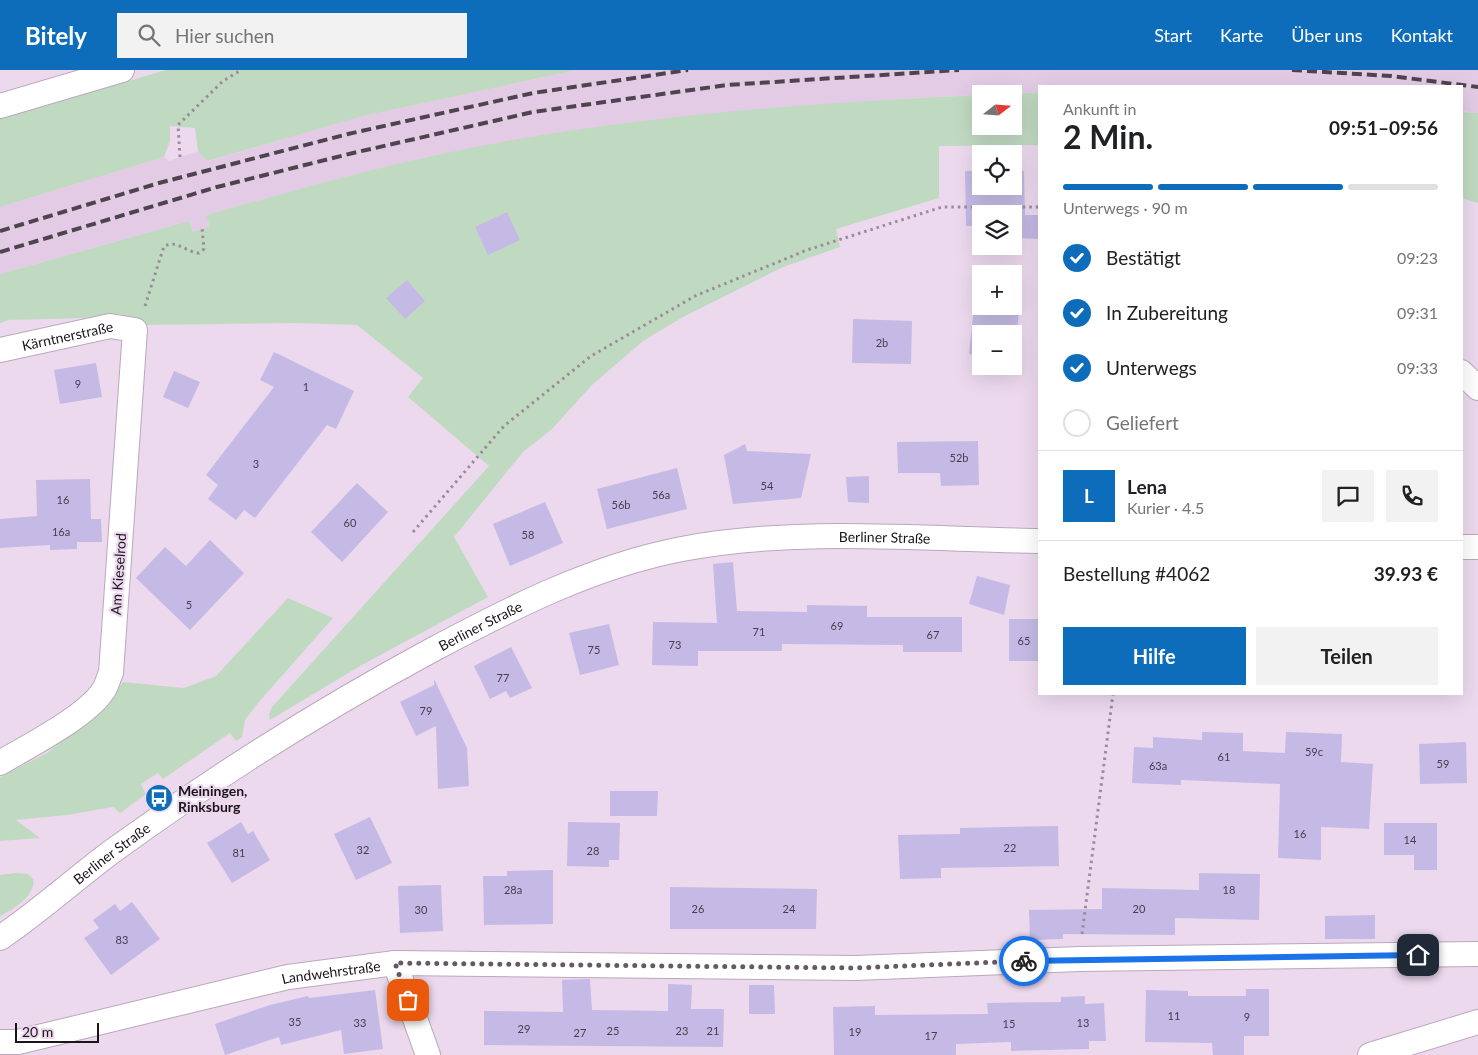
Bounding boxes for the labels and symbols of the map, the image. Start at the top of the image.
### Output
north arrow [972,85,1022,135]
street label: Kärntnerstraße [20,317,115,354]
house number: 2b [876,336,888,349]
house number: 9 [75,377,81,390]
house number: 1 [303,380,309,393]
house number: 52b [950,451,968,464]
house number: 3 [253,457,259,470]
house number: 54 [761,479,774,492]
house number: 56a [652,488,670,501]
house number: 16 [57,493,69,506]
house number: 56b [612,498,630,511]
house number: 60 [344,516,357,529]
house number: 16a [52,525,70,538]
street label: Berliner Straße [839,527,931,546]
house number: 58 [522,528,534,541]
street label: Am Kieselrod [107,533,129,615]
street label: Berliner Straße [435,597,525,654]
house number: 5 [186,598,192,611]
house number: 69 [831,619,843,632]
house number: 71 [753,625,765,638]
house number: 67 [927,628,939,641]
house number: 65 [1018,634,1030,647]
house number: 73 [669,638,681,651]
house number: 75 [588,643,600,656]
house number: 77 [497,671,509,684]
house number: 79 [420,704,432,717]
house number: 59c [1305,745,1323,758]
house number: 61 [1218,750,1230,763]
house number: 59 [1437,757,1449,770]
house number: 63a [1149,759,1167,772]
place label: Meiningen, Rinksburg [178,782,247,815]
bus stop icon: Meiningen, Rinksburg [144,783,174,813]
street label: Berliner Straße [69,819,153,887]
house number: 16 [1294,827,1306,840]
house number: 14 [1404,833,1417,846]
house number: 22 [1004,841,1016,854]
house number: 32 [357,843,369,856]
house number: 28 [587,844,599,857]
house number: 81 [233,846,245,859]
house number: 28a [504,883,522,896]
house number: 18 [1223,883,1235,896]
house number: 26 [692,902,704,915]
house number: 24 [783,902,796,915]
house number: 20 [1133,902,1146,915]
house number: 30 [415,903,428,916]
house number: 83 [116,933,128,946]
pin [1397,934,1439,976]
courier [999,936,1049,986]
street label: Landwehrstraße [280,956,381,987]
pin [387,979,429,1021]
house number: 11 [1168,1009,1180,1022]
house number: 9 [1244,1010,1250,1023]
house number: 35 [289,1015,301,1028]
house number: 33 [354,1016,366,1029]
house number: 13 [1077,1016,1089,1029]
house number: 15 [1003,1017,1015,1030]
scale bar [15,1020,99,1043]
house number: 29 [518,1022,530,1035]
house number: 25 [607,1024,619,1037]
house number: 23 [676,1024,688,1037]
house number: 21 [707,1024,719,1037]
house number: 19 [849,1025,861,1038]
house number: 27 [574,1026,586,1039]
house number: 17 [925,1029,937,1042]

